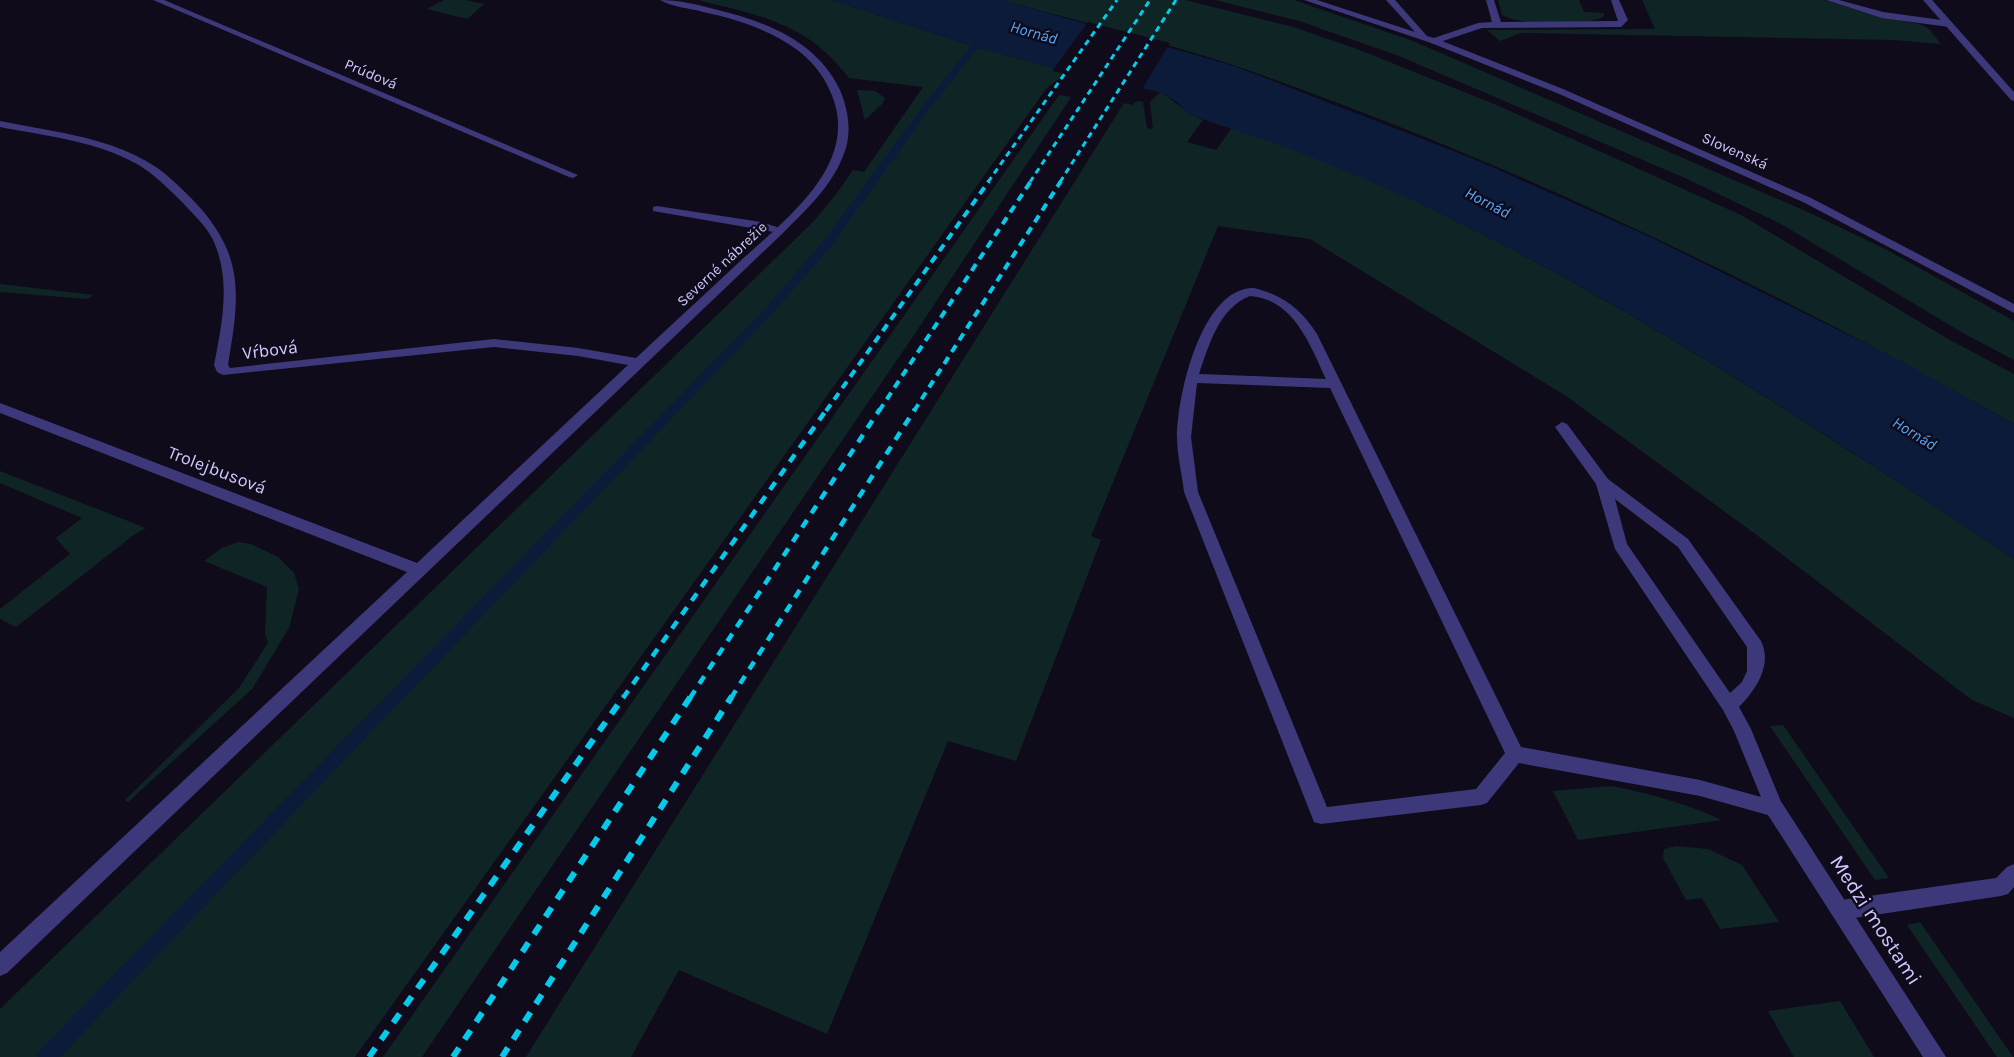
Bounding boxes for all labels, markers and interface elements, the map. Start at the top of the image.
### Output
water label: Hornád [1008,17,1060,48]
street label: Prúdová [342,55,400,93]
street label: Slovenská [1699,128,1771,174]
water label: Hornád [1462,183,1514,222]
street label: Severné nábrežie [673,218,771,310]
street label: Vŕbová [241,336,299,364]
water label: Hornád [1889,413,1941,455]
street label: Trolejbusová [165,441,269,499]
street label: Medzi mostami [1825,851,1927,989]

